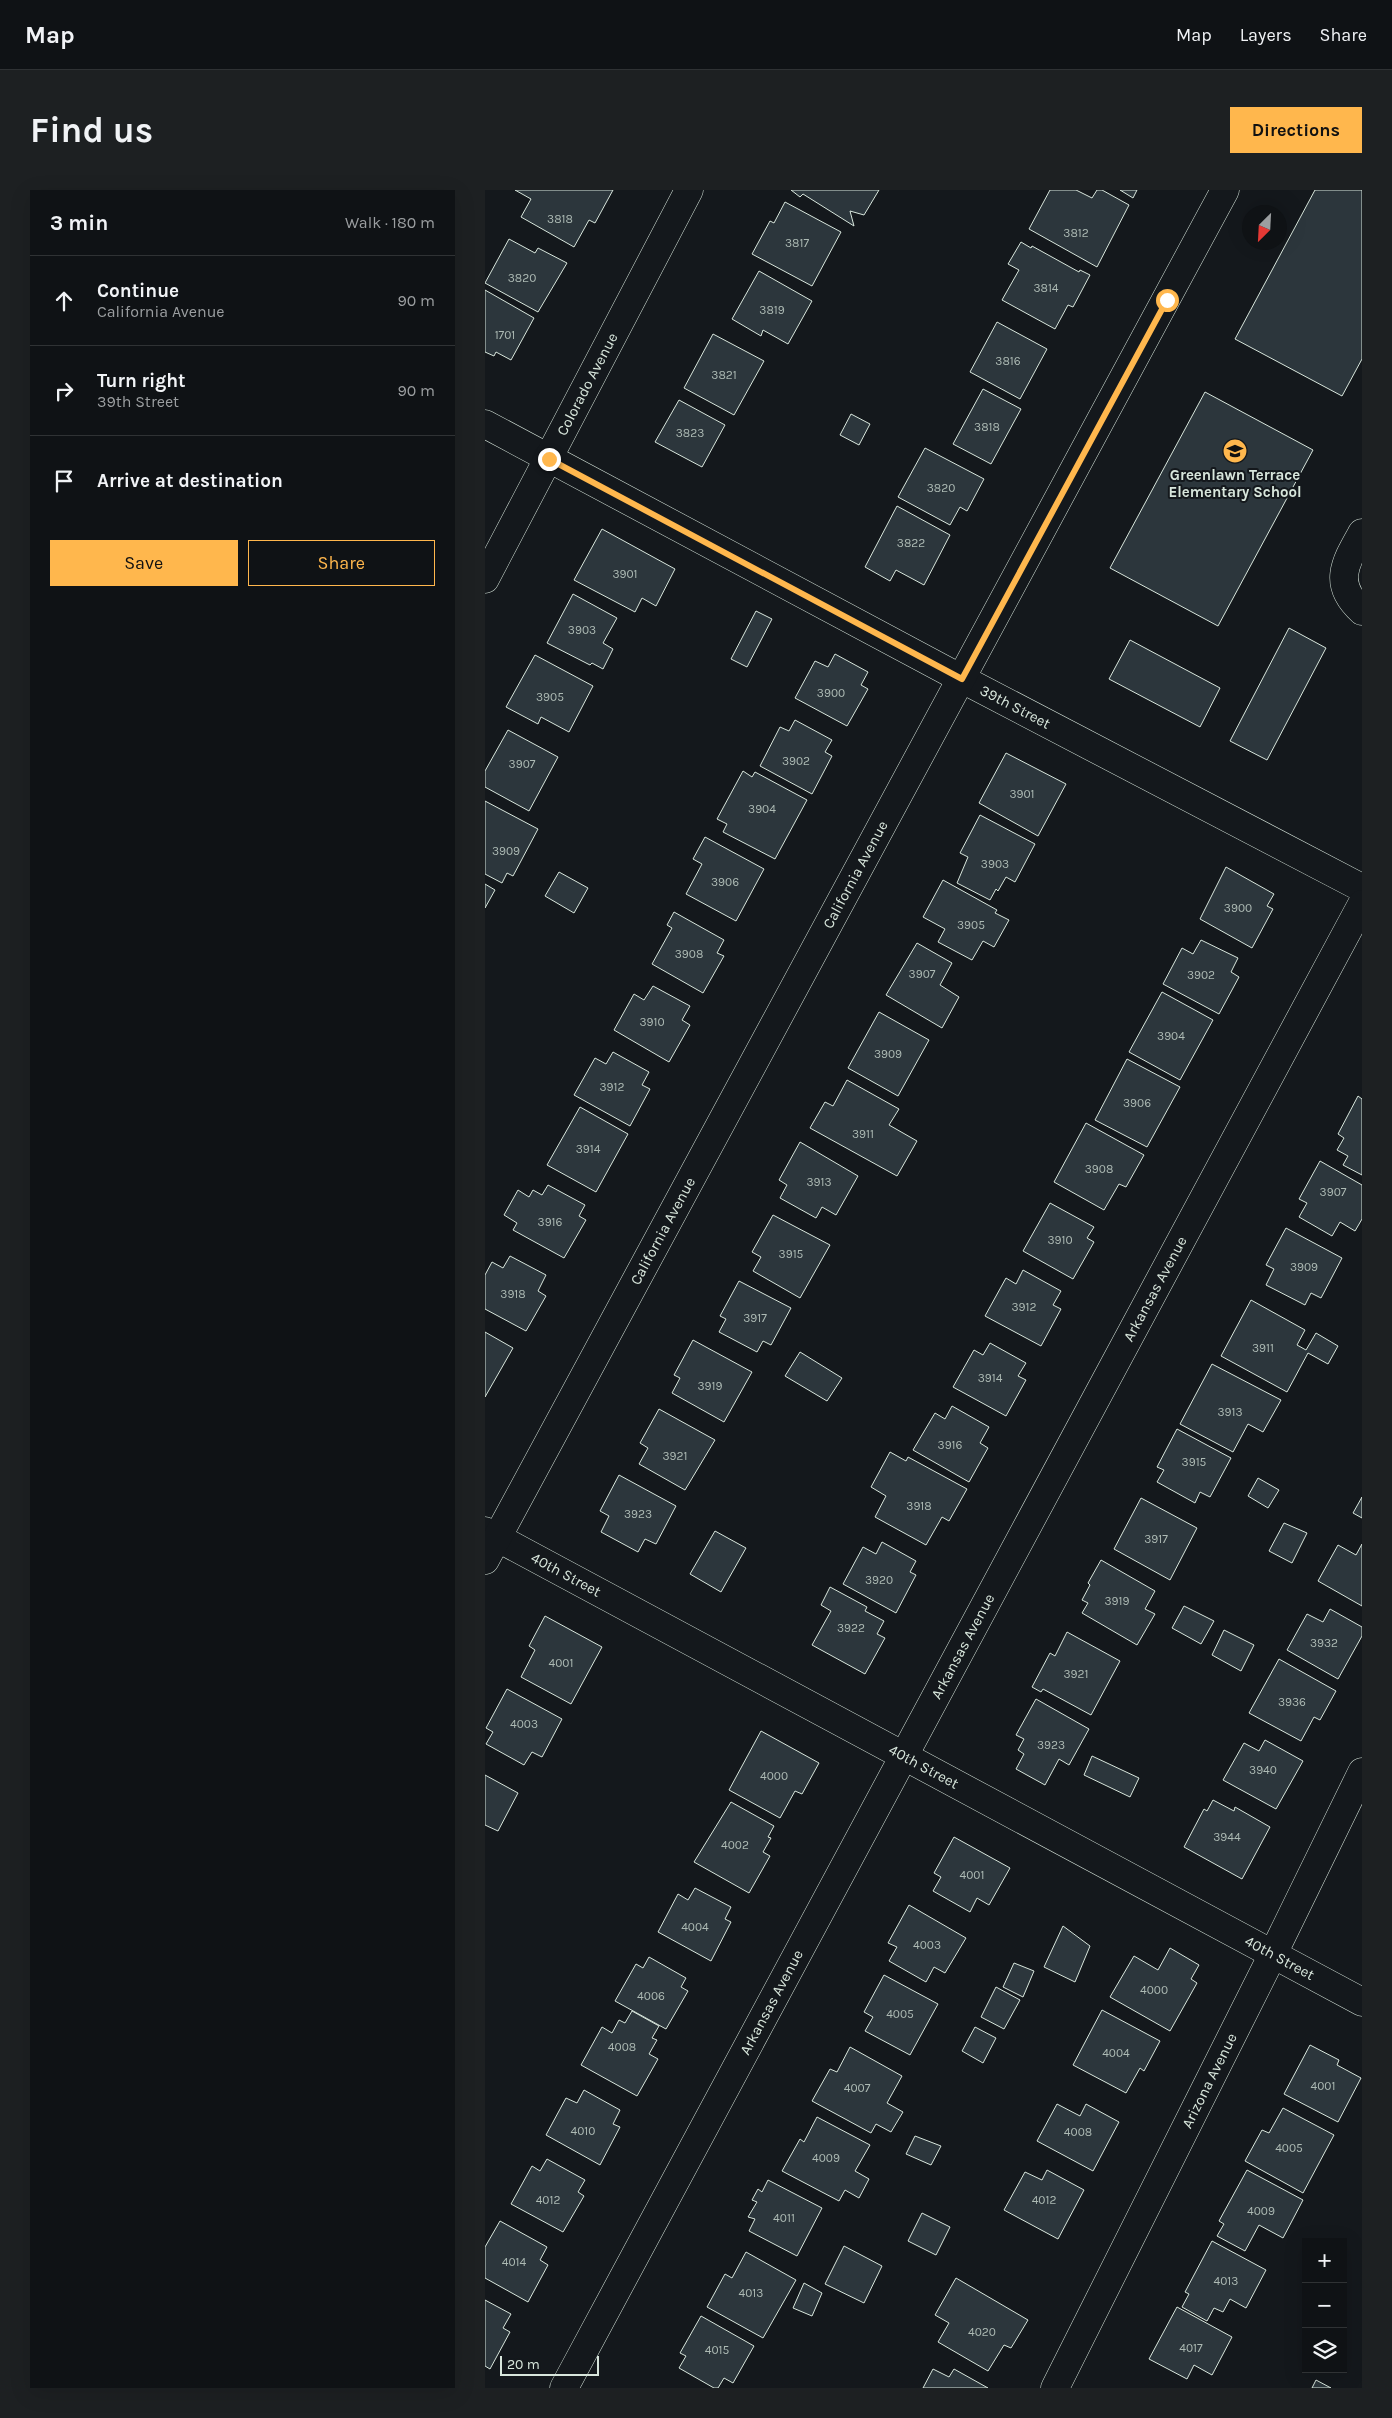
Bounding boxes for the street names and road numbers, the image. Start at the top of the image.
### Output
street label: Colorado Avenue [553,330,622,439]
street label: 39th Street [977,681,1054,733]
street label: California Avenue [819,818,892,932]
street label: California Avenue [626,1174,699,1288]
street label: Arkansas Avenue [1119,1233,1191,1345]
street label: 40th Street [528,1548,604,1601]
street label: Arkansas Avenue [927,1591,998,1702]
street label: 40th Street [886,1741,962,1793]
street label: 40th Street [1242,1932,1318,1984]
street label: Arkansas Avenue [736,1947,807,2058]
street label: Arizona Avenue [1178,2030,1241,2131]

